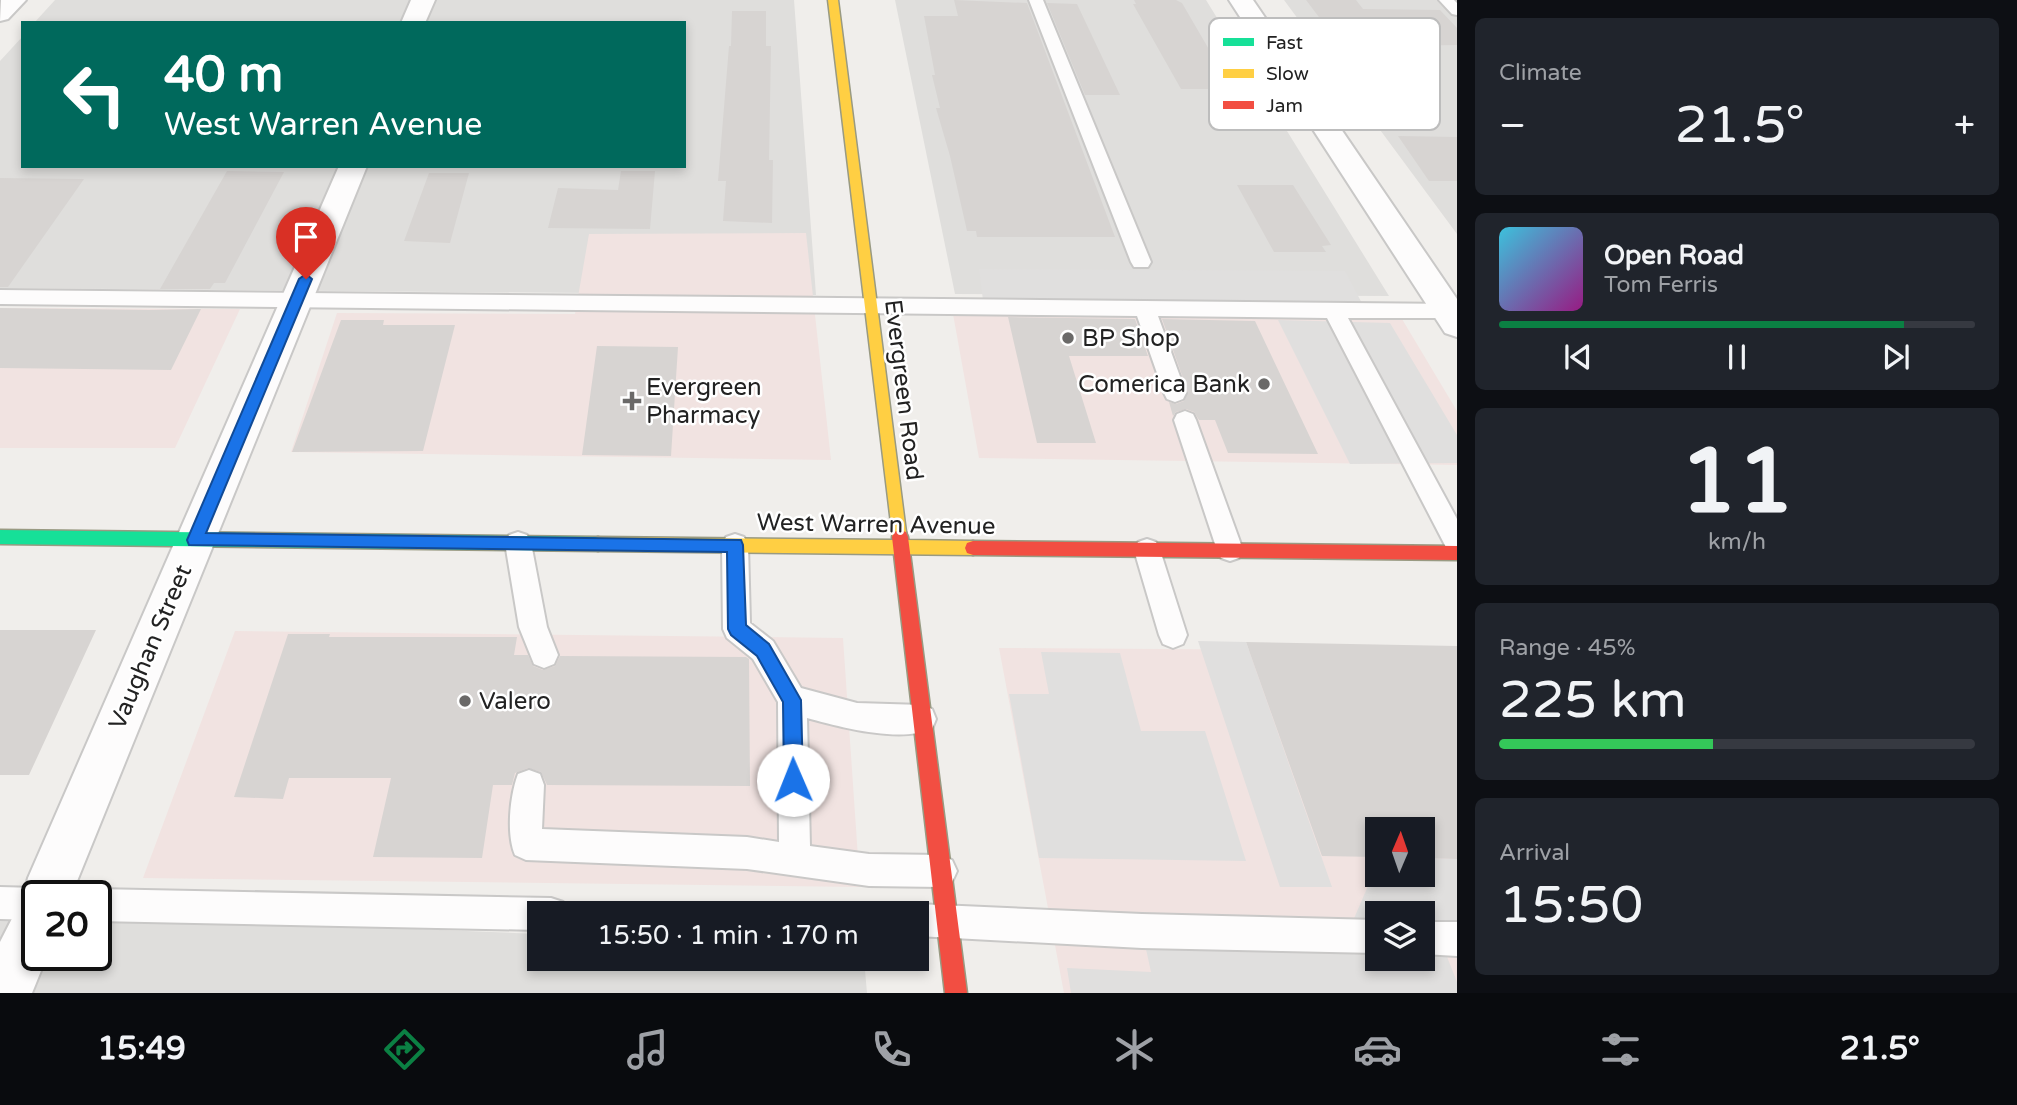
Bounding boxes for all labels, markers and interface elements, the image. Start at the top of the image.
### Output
legend [1209,18,1440,130]
text: Fast [1266,32,1303,54]
text: 40 m [164,46,283,105]
icon: left [49,49,140,140]
text: Climate [1499,59,1582,87]
text: Slow [1266,63,1309,85]
text: 21.5° [1675,94,1805,157]
text: Jam [1266,95,1303,117]
text: − [1499,103,1526,149]
text: + [1954,103,1975,149]
text: West Warren Avenue [164,106,482,144]
pin [276,207,336,279]
icon: arrive [287,218,325,256]
text: Open Road [1604,240,1744,271]
text: Tom Ferris [1604,271,1718,299]
street label: Evergreen Road [878,298,929,482]
place label: BP Shop [1082,324,1180,353]
marker: BP Shop [1060,330,1076,346]
icon: previous [1559,338,1597,376]
icon: pause [1718,338,1756,376]
icon: next [1877,338,1915,376]
place label: Comerica Bank [1078,370,1250,399]
place label: Evergreen Pharmacy [646,373,762,430]
marker: Comerica Bank [1256,376,1272,392]
marker: Evergreen Pharmacy [624,393,640,409]
text: 11 [1680,427,1794,537]
street label: West Warren Avenue [756,508,996,541]
text: km/h [1708,528,1766,556]
street label: Vaughan Street [103,561,198,734]
text: Range · 45% [1499,634,1635,662]
text: 225 km [1499,669,1687,732]
place label: Valero [479,687,551,716]
marker: Valero [457,693,473,709]
position arrow [756,743,830,817]
north arrow [1365,817,1435,887]
map controls [1365,817,1435,971]
text: Arrival [1499,839,1570,867]
text: 15:50 [1499,874,1643,937]
speed limit sign: 20 [21,880,112,971]
button: layers [1365,901,1435,971]
text: 15:50 · 1 min · 170 m [597,920,859,951]
icon: directions [380,1025,429,1074]
icon: music [623,1025,672,1074]
icon: phone [867,1025,916,1074]
icon: climate [1110,1025,1159,1074]
icon: car [1353,1025,1402,1074]
icon: filters [1596,1025,1645,1074]
text: 15:49 [97,1030,186,1068]
text: 21.5° [1840,1030,1920,1068]

